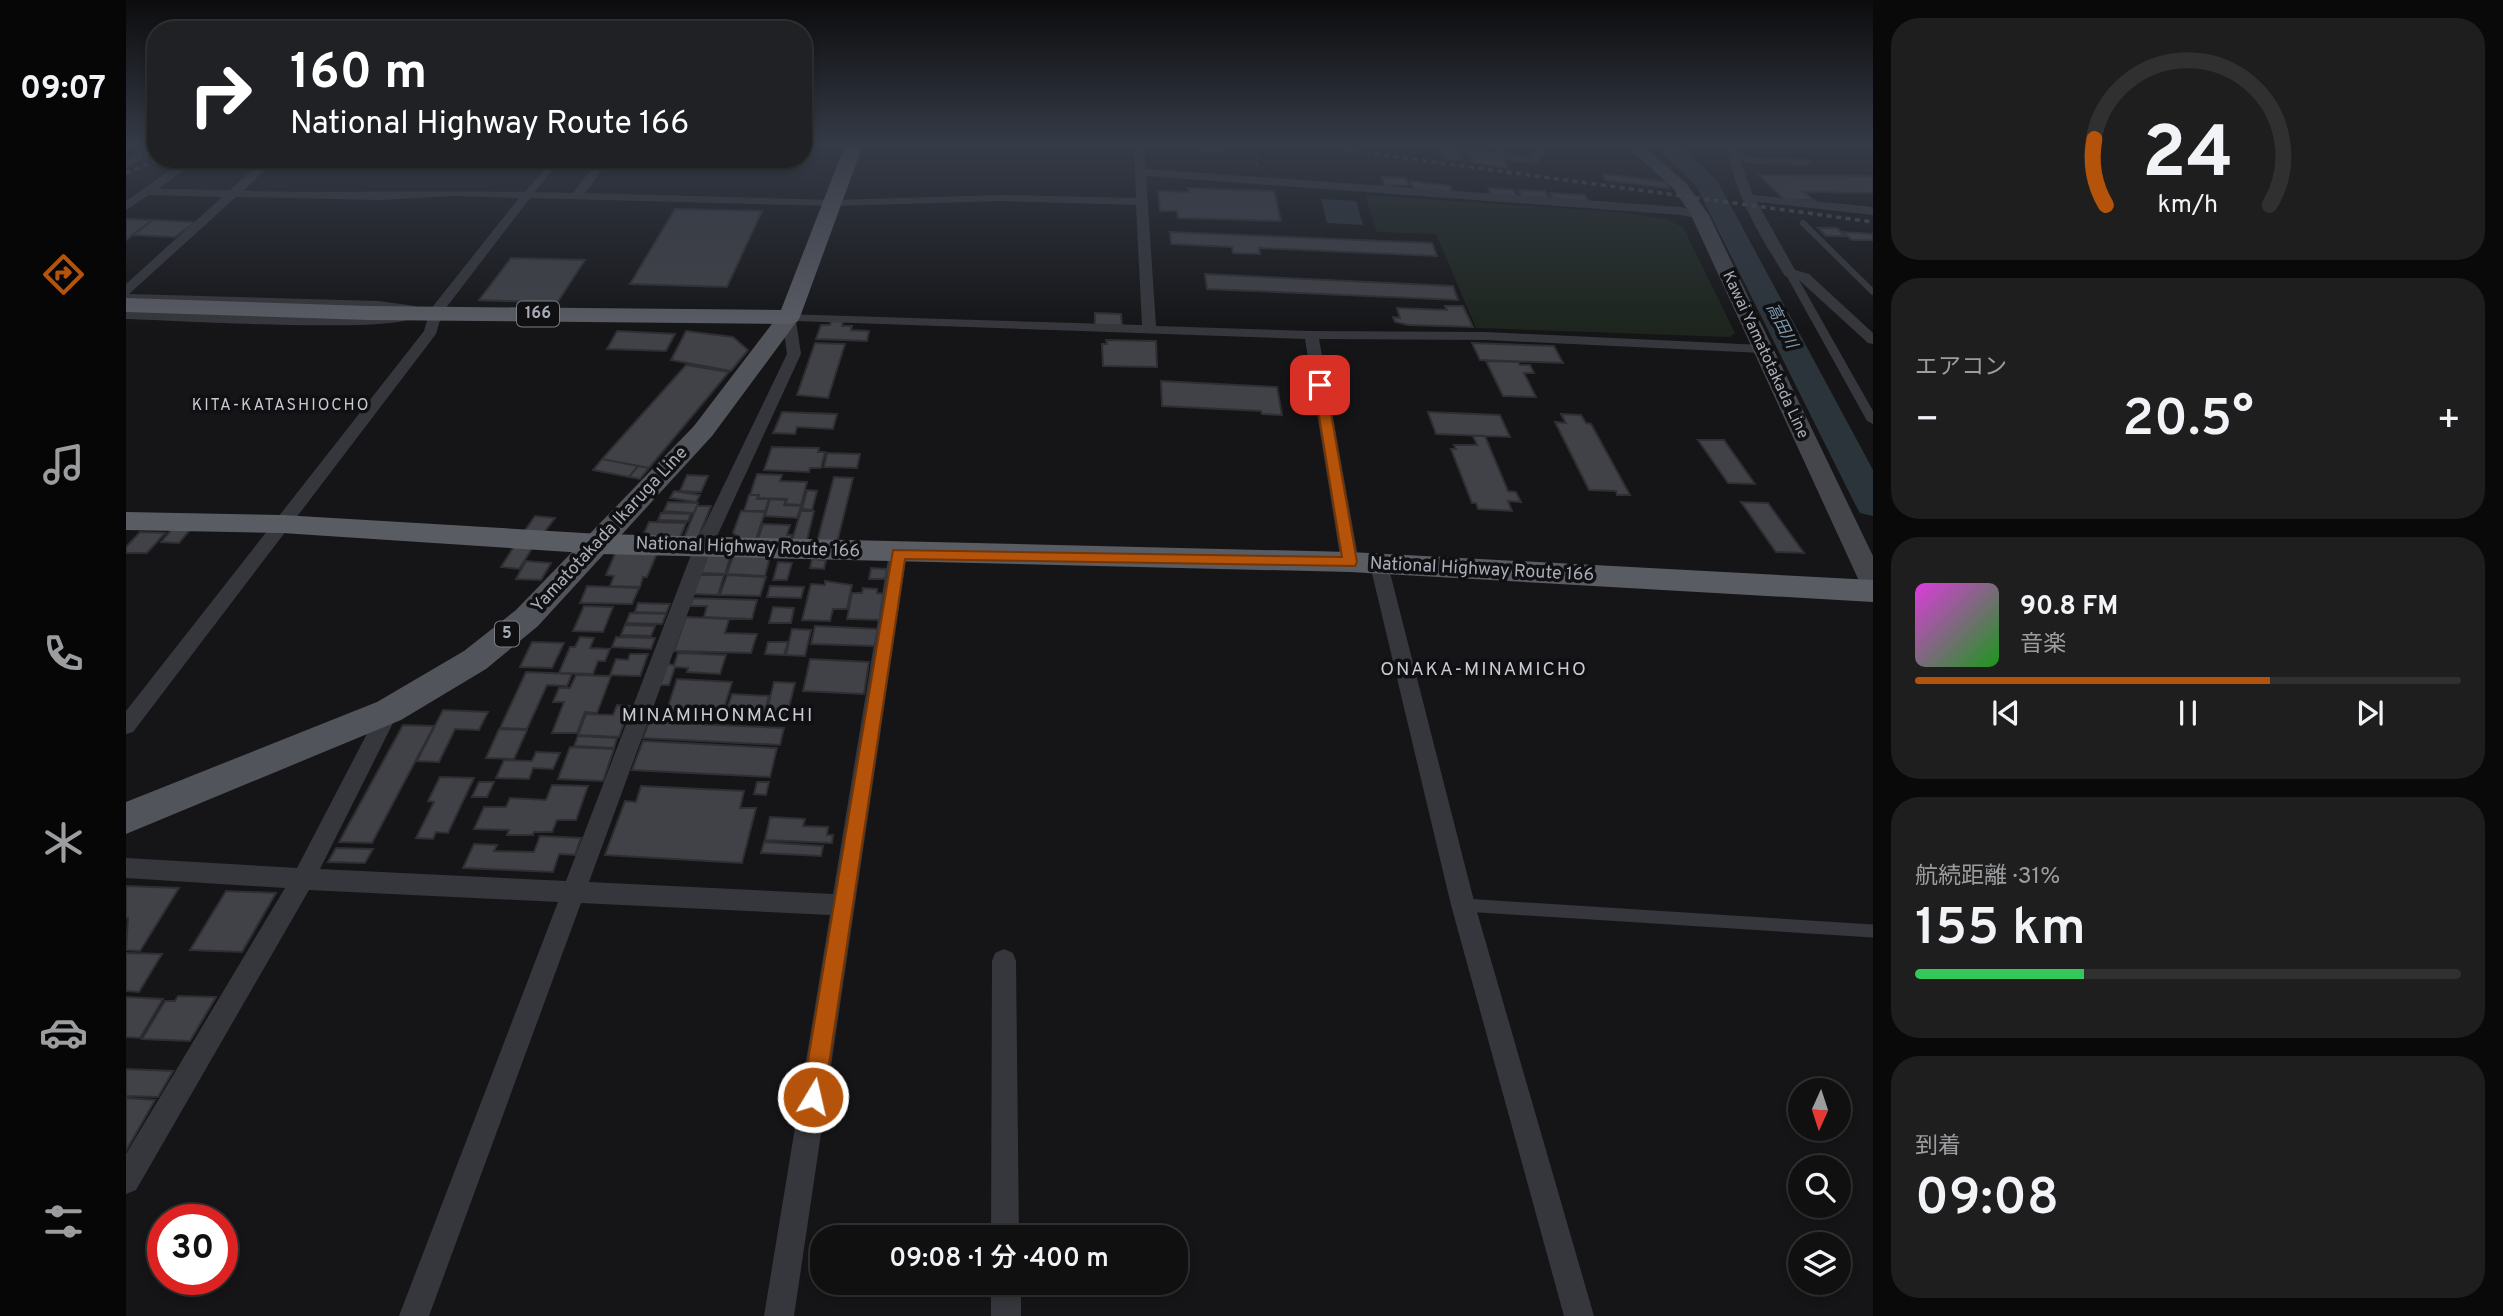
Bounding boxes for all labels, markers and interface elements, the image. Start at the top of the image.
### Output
text: 160 m [290,44,427,106]
icon: right [175,49,266,140]
text: 09:07 [20,70,106,110]
text: National Highway Route 166 [290,105,689,145]
text: 24 [2142,111,2234,203]
text: km/h [2158,190,2218,222]
icon: directions [39,250,88,299]
street label: Kawai Yamatotakada Line [1717,268,1813,442]
water label: 高田川 [1761,300,1802,354]
road number: 166 [517,302,559,326]
text: エアコン [1915,354,2007,383]
pin [1290,355,1350,415]
icon: arrive [1301,366,1339,404]
text: 20.5° [2122,388,2254,454]
district label: KITA-KATASHIOCHO [192,396,370,416]
text: − [1915,397,1940,446]
text: + [2436,397,2461,446]
icon: music [39,440,88,489]
street label: Yamatotakada Ikaruga Line [527,442,693,618]
street label: National Highway Route 166 [635,533,861,563]
street label: National Highway Route 166 [1369,553,1595,587]
text: 90.8 FM [2020,591,2118,624]
road number: 5 [495,622,519,646]
icon: phone [39,629,88,678]
text: 音楽 [2020,631,2066,660]
district label: ONAKA-MINAMICHO [1380,658,1588,682]
icon: previous [1987,694,2025,732]
icon: pause [2169,694,2207,732]
icon: next [2351,694,2389,732]
district label: MINAMIHONMACHI [622,704,814,728]
icon: climate [39,818,88,867]
text: 航続距離 · 31% [1915,863,2060,892]
text: 155 km [1915,897,2086,963]
icon: car [39,1008,88,1057]
position arrow [776,1060,850,1134]
north arrow [1788,1078,1852,1141]
map controls [1788,1078,1851,1295]
text: 到着 [1915,1133,1961,1162]
button: search [1788,1155,1851,1218]
text: 09:08 [1915,1167,2059,1233]
icon: filters [39,1197,88,1246]
speed limit sign: 30 [147,1204,238,1295]
button: layers [1788,1232,1851,1295]
text: 09:08 · 1 分 · 400 m [889,1243,1109,1276]

